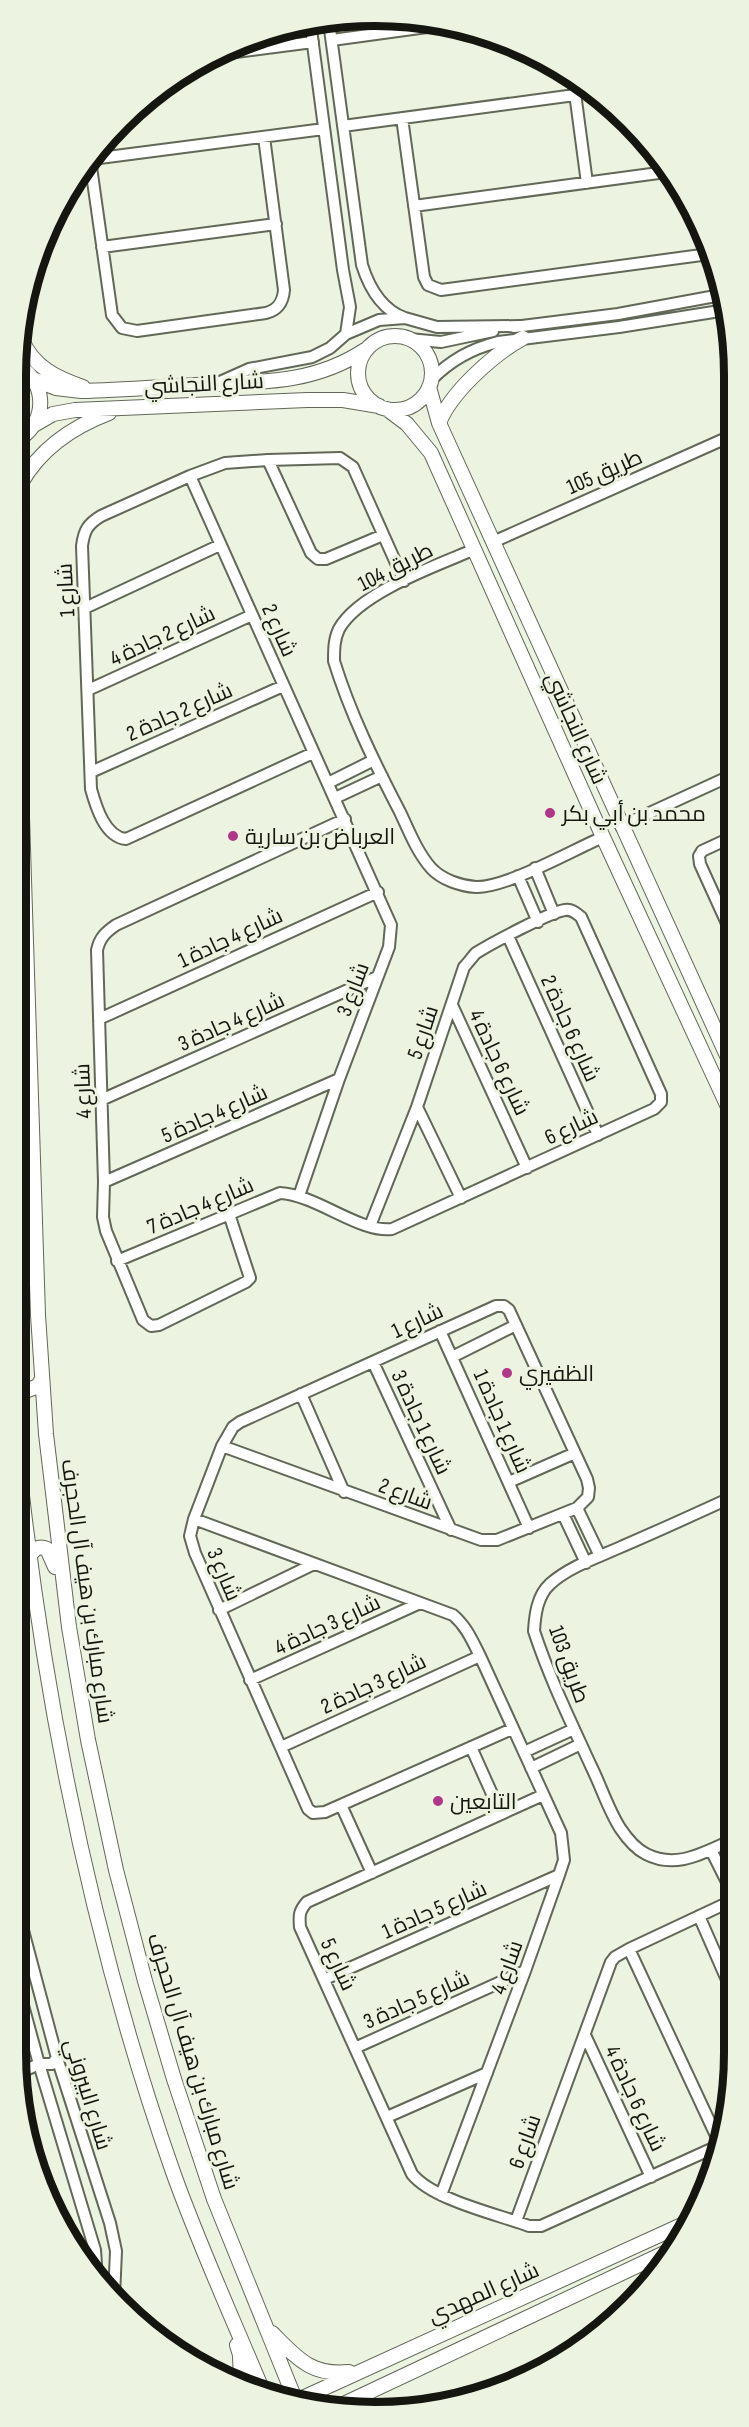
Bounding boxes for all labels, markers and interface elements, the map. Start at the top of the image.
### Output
street label: شارع النجاشي [144,368,265,403]
street label: طريق 105 [563,444,647,501]
street label: طريق 104 [354,537,438,598]
street label: شارع 1 [52,562,81,618]
street label: شارع 2 جادة 4 [105,600,220,673]
street label: شارع 2 [255,600,302,661]
street label: شارع النجاشي [537,668,612,790]
street label: شارع 2 جادة 2 [122,677,237,748]
place label: محمد بن أبي بكر [560,800,706,830]
marker: محمد بن أبي بكر [543,806,557,820]
place label: العرباض بن سارية [245,824,395,851]
marker: العرباض بن سارية [226,829,240,843]
street label: شارع 4 جادة 1 [174,902,287,974]
street label: شارع 3 [331,959,376,1020]
street label: شارع 6 جادة 2 [534,971,605,1086]
street label: شارع 4 جادة 3 [174,987,289,1058]
street label: شارع 5 [402,1002,445,1063]
street label: شارع 6 جادة 4 [462,1005,535,1120]
street label: شارع 4 [69,1063,98,1119]
street label: شارع 4 جادة 5 [157,1079,272,1150]
street label: شارع 6 [541,1103,603,1151]
street label: شارع 4 جادة 7 [143,1172,258,1241]
street label: شارع 1 [388,1298,448,1345]
place label: الظفيري [519,1361,594,1390]
street label: شارع 1 جادة 3 [385,1366,457,1479]
street label: شارع 1 جادة 1 [467,1366,536,1478]
marker: الظفيري [500,1366,514,1380]
street label: شارع مبارك بن هيف آل الحجرف [55,1457,118,1725]
street label: شارع 2 [375,1472,436,1517]
street label: شارع 3 [200,1544,247,1605]
street label: شارع 3 جادة 4 [270,1589,385,1662]
street label: طريق 103 [542,1622,595,1707]
street label: شارع 3 جادة 2 [316,1648,431,1721]
place label: التابعين [450,1789,517,1816]
marker: التابعين [431,1794,445,1808]
street label: شارع 5 جادة 1 [378,1875,491,1945]
street label: شارع مبارك بن هيف آل الحجرف [141,1930,245,2193]
street label: شارع 5 [314,1934,361,1995]
street label: شارع 4 [485,1937,530,1998]
street label: شارع 5 جادة 3 [359,1965,474,2036]
street label: شارع البيروني [56,2036,117,2154]
street label: شارع 6 جادة 4 [598,2041,671,2156]
street label: شارع 6 [503,2111,548,2172]
street label: شارع المهدي [424,2257,544,2332]

